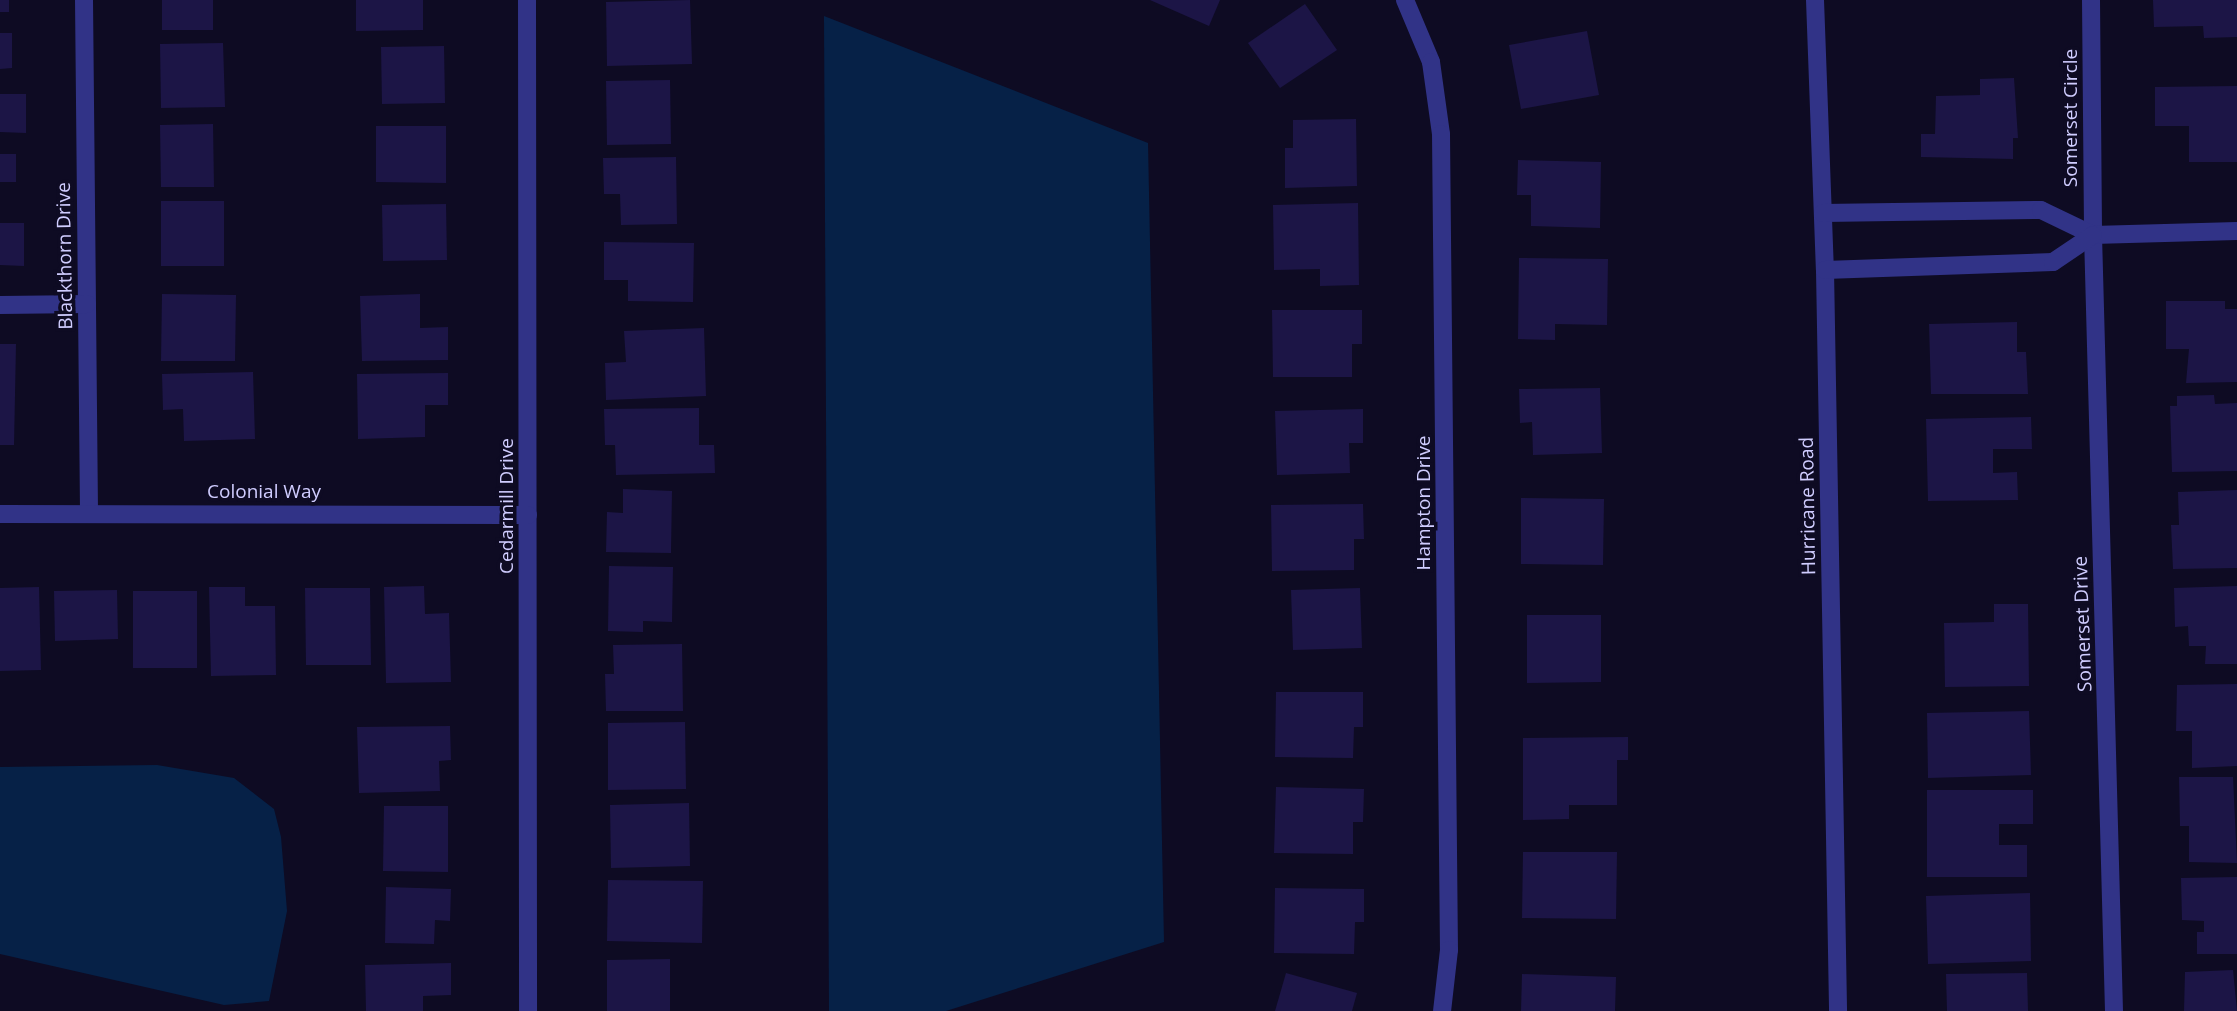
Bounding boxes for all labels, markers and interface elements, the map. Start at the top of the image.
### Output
street label: Somerset Circle [2060,49,2082,187]
street label: Blackthorn Drive [52,182,78,330]
street label: Hampton Drive [1413,435,1435,571]
street label: Hurricane Road [1795,437,1821,575]
street label: Cedarmill Drive [496,438,518,574]
street label: Colonial Way [207,481,321,503]
street label: Somerset Drive [2069,556,2097,692]

